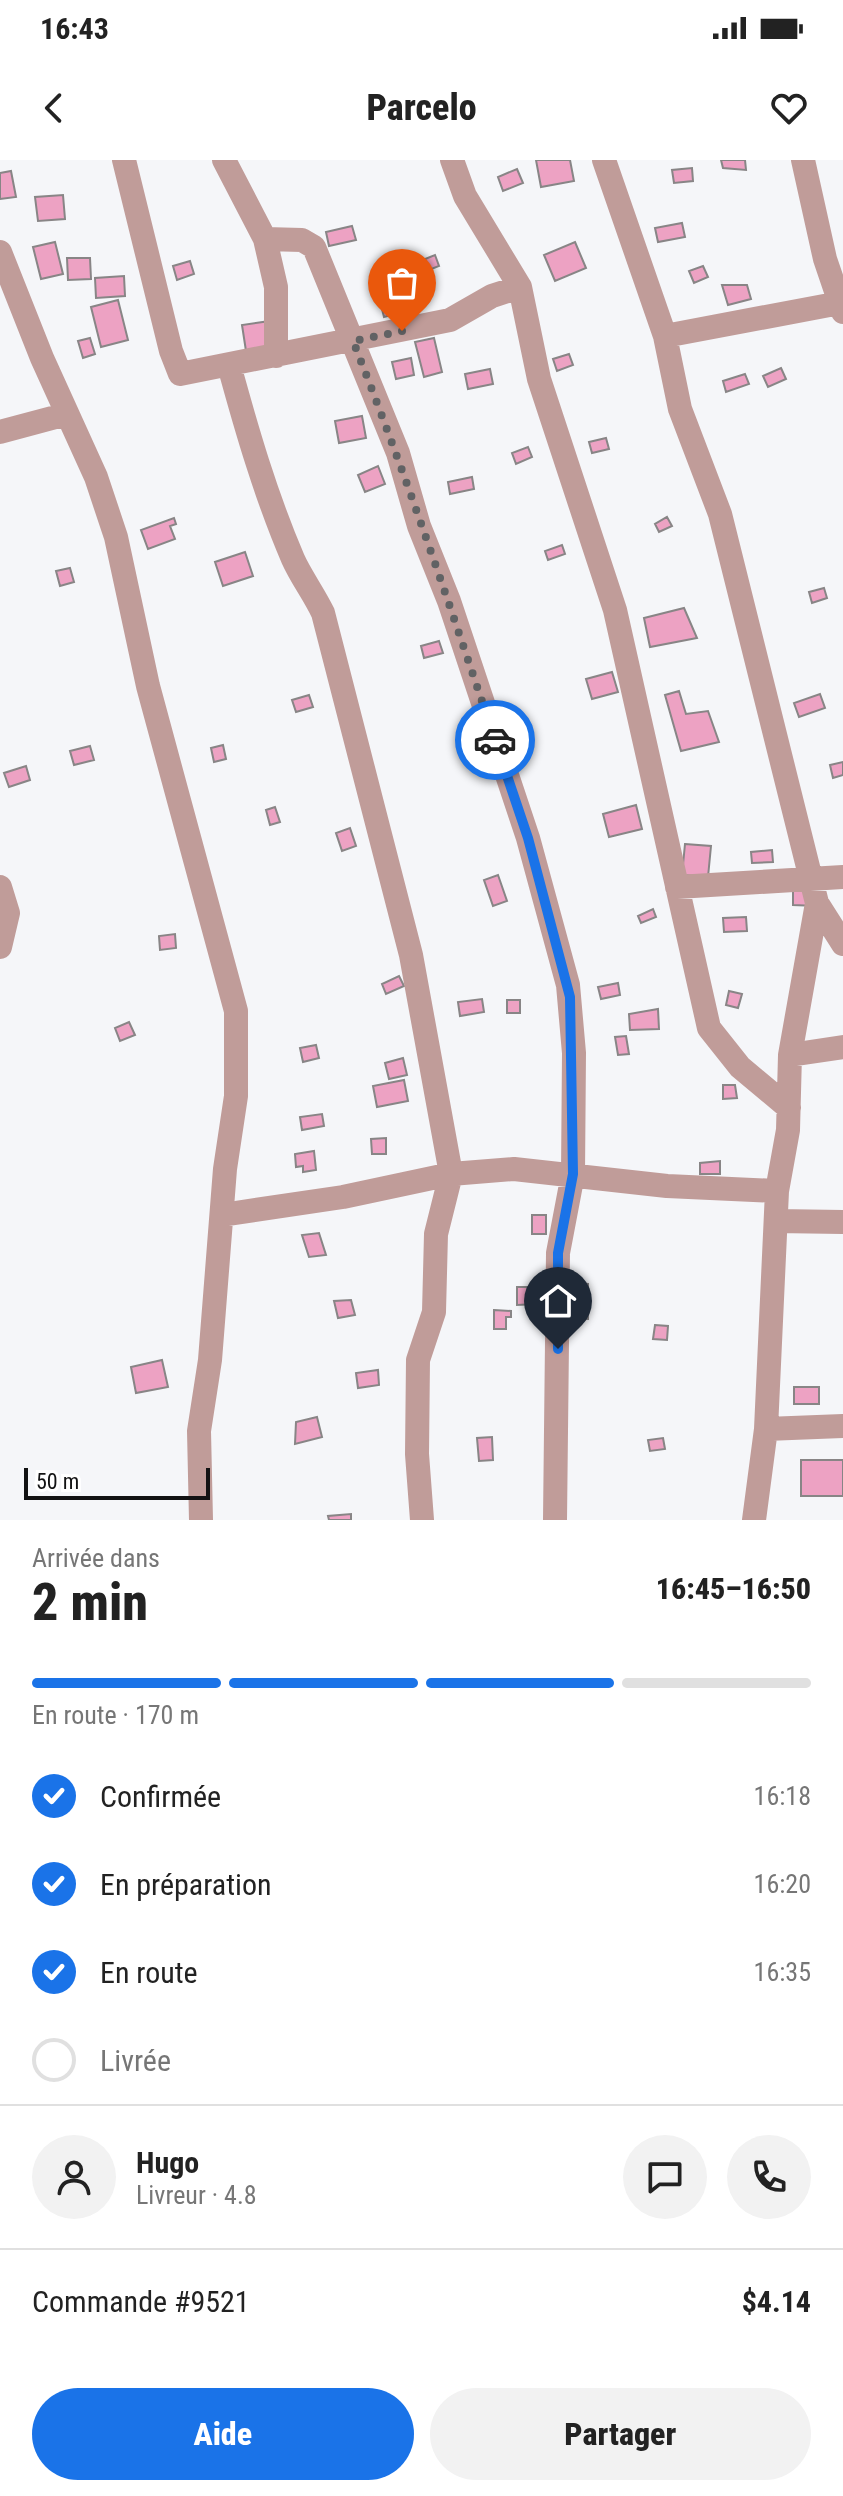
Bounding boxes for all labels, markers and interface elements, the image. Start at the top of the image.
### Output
text: 16:43 [40,11,109,46]
icon: back [32,86,76,130]
icon: heart [767,86,811,130]
text: Parcelo [366,87,477,129]
pin [368,249,436,331]
icon: bag [380,261,424,305]
courier [455,700,535,780]
icon: car [473,718,517,762]
pin [524,1267,592,1349]
icon: home [536,1279,580,1323]
scale bar [24,1464,210,1500]
text: 50 m [36,1469,79,1494]
text: Arrivée dans [32,1543,160,1573]
text: 16:45–16:50 [656,1571,811,1606]
text: 2 min [32,1572,148,1633]
text: En route · 170 m [32,1700,199,1730]
icon: check [32,1774,76,1818]
text: Confirmée [100,1779,221,1814]
text: 16:18 [754,1781,811,1811]
icon: check [32,1862,76,1906]
text: En préparation [100,1867,272,1902]
text: 16:20 [754,1869,811,1899]
icon: check [32,1950,76,1994]
text: En route [100,1955,198,1990]
text: 16:35 [754,1957,811,1987]
text: Livrée [100,2043,171,2078]
button: person [32,2135,116,2219]
button: chat [623,2135,707,2219]
button: phone [727,2135,811,2219]
text: Hugo [136,2145,199,2180]
text: Livreur · 4.8 [136,2180,257,2210]
text: Commande #9521 [32,2284,250,2319]
text: $4.14 [742,2284,811,2319]
button: Aide [32,2388,414,2480]
button: Partager [430,2388,811,2480]

